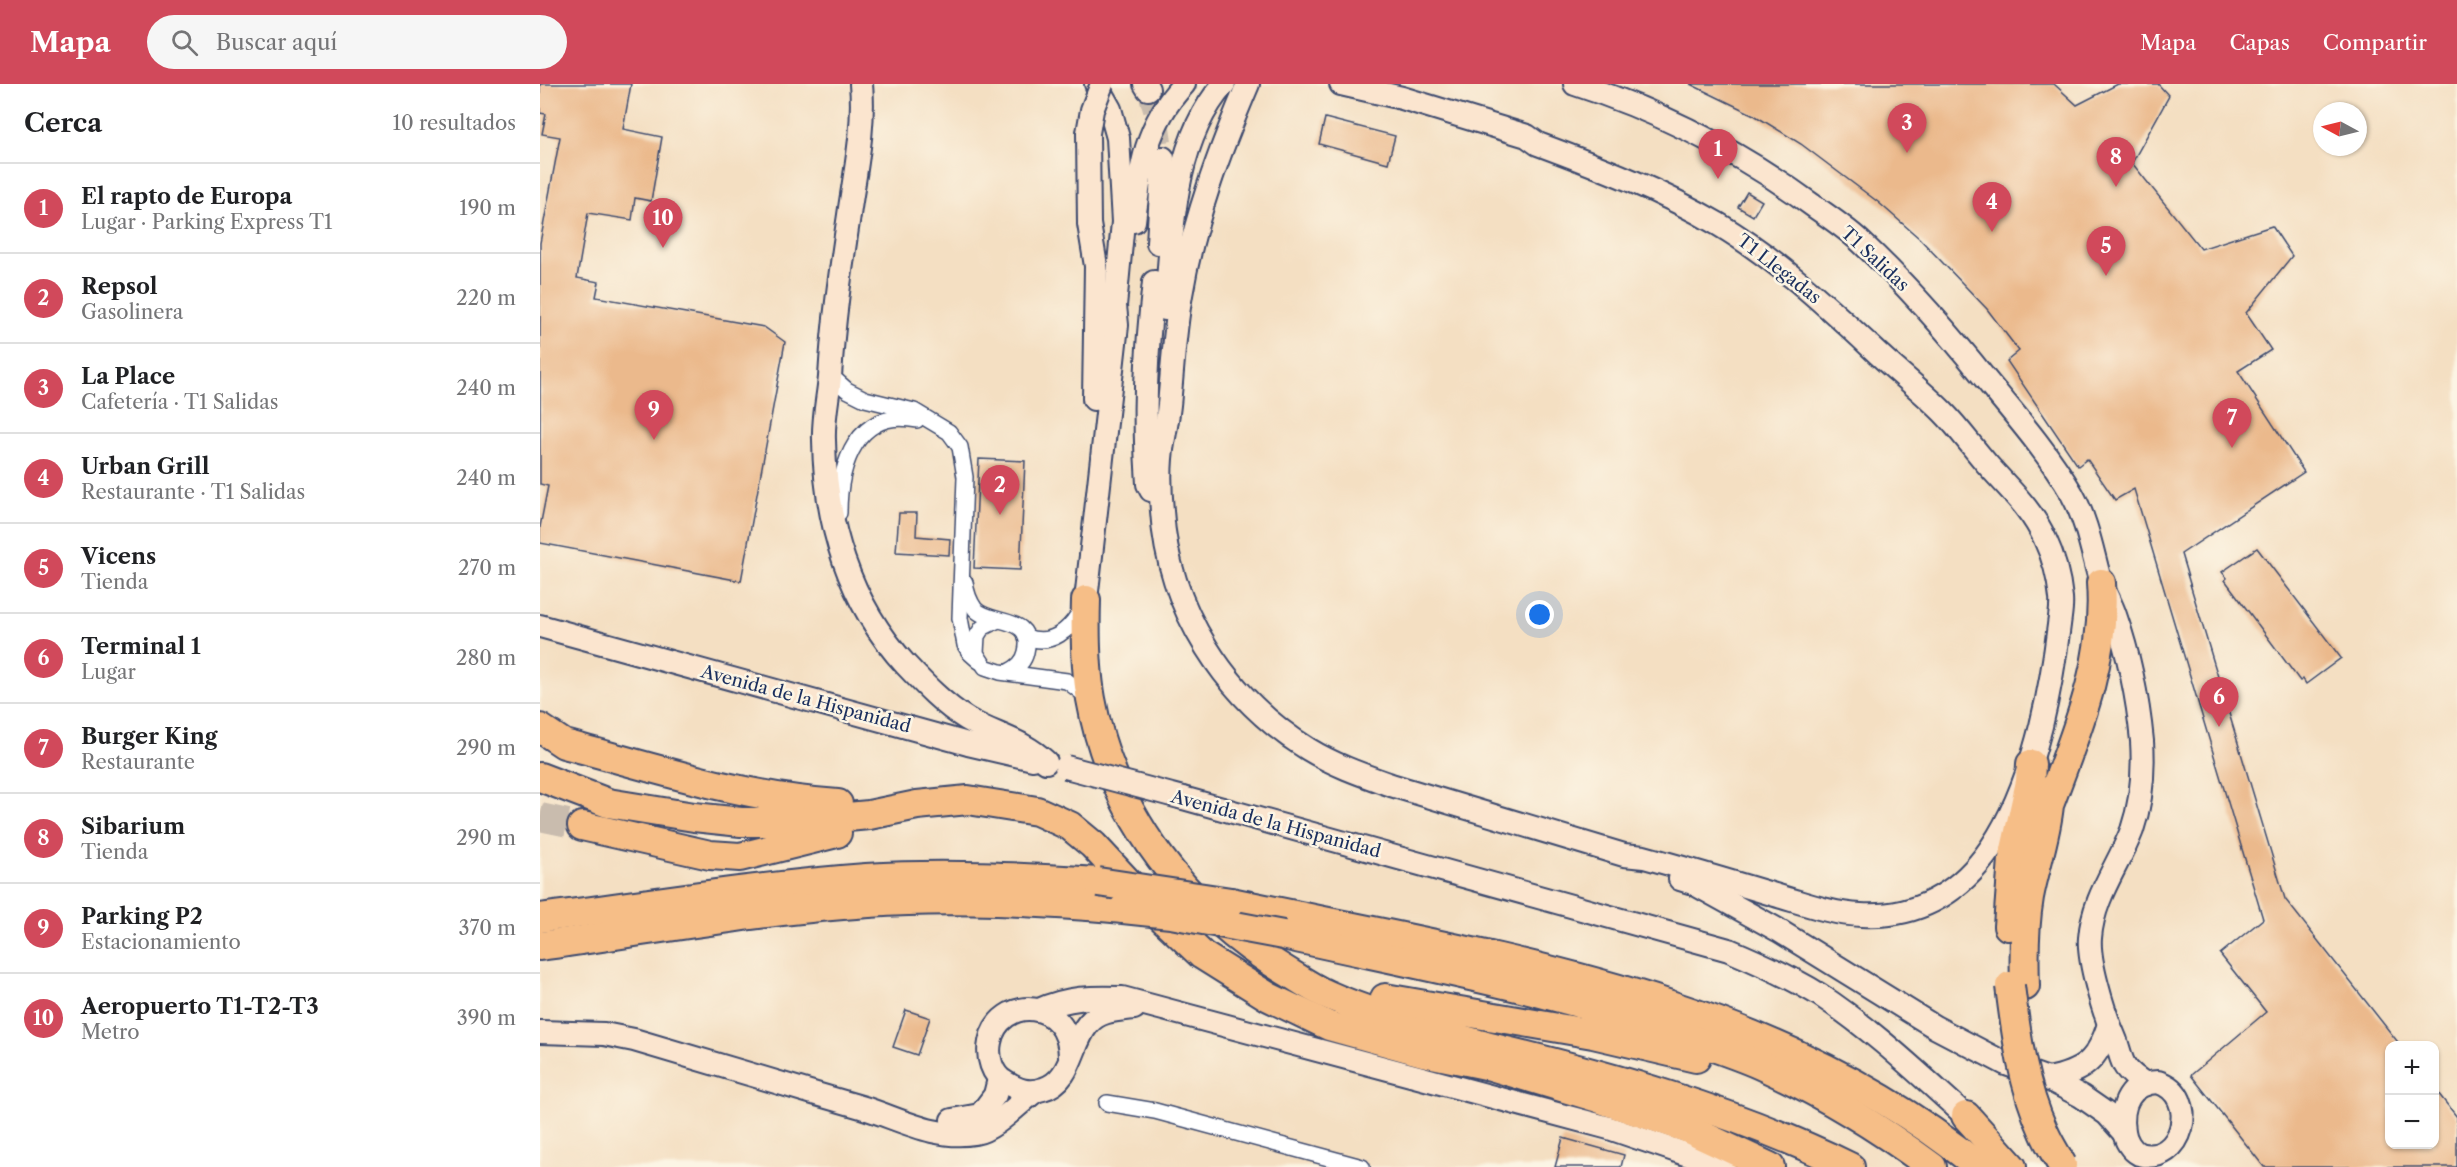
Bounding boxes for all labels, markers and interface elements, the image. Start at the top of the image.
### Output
search box [147,15,567,69]
text: Mapa [30,25,111,59]
icon: search [168,26,201,59]
text: Buscar aquí [216,29,337,56]
text: Mapa [2140,30,2196,55]
text: Capas [2229,30,2290,55]
text: Compartir [2323,30,2427,55]
north arrow [2313,102,2367,156]
pin: 3 [1888,104,1926,153]
text: Cerca [24,107,102,139]
text: 10 resultados [392,111,516,135]
pin: 1 [1698,130,1738,179]
pin: 8 [2096,138,2136,187]
pin: 4 [1972,182,2012,232]
text: El rapto de Europa [81,183,292,210]
text: 1 [39,196,48,220]
text: 190 m [459,196,516,220]
pin: 10 [644,198,682,248]
text: Lugar · Parking Express T1 [81,210,332,234]
street label: T1 Salidas [1836,222,1914,296]
pin: 5 [2086,226,2126,276]
street label: T1 Llegadas [1733,229,1825,309]
text: Repsol [81,273,158,300]
text: 2 [38,286,49,310]
text: 220 m [456,286,516,310]
text: Gasolinera [81,300,183,324]
text: La Place [81,363,175,390]
text: 3 [38,376,49,400]
text: 240 m [456,376,516,400]
text: Cafetería · T1 Salidas [81,390,279,414]
pin: 9 [634,390,674,440]
pin: 7 [2212,398,2252,448]
text: Urban Grill [81,453,209,480]
text: 4 [38,466,49,490]
text: 240 m [456,466,516,490]
pin: 2 [980,466,1020,515]
text: Restaurante · T1 Salidas [81,480,305,504]
text: Vicens [81,543,156,570]
text: 5 [38,556,49,580]
text: 270 m [458,556,516,580]
text: Tienda [81,570,148,594]
your location [1525,600,1554,629]
text: Terminal 1 [81,633,201,660]
text: 6 [38,646,49,670]
text: 280 m [456,646,516,670]
text: Lugar [81,660,136,684]
street label: Avenida de la Hispanidad [698,660,913,738]
pin: 6 [2200,678,2238,727]
text: Burger King [81,723,218,750]
text: 7 [38,736,49,760]
text: 290 m [456,736,516,760]
text: Restaurante [81,750,195,774]
street label: Avenida de la Hispanidad [1168,785,1383,863]
text: Sibarium [81,813,185,840]
text: 8 [37,826,50,850]
text: 290 m [456,826,516,850]
text: Tienda [81,840,148,864]
text: Parking P2 [81,903,203,930]
text: 9 [38,916,49,940]
text: 370 m [459,916,516,940]
text: Estacionamiento [81,930,241,954]
text: Aeropuerto T1-T2-T3 [81,993,319,1020]
text: 10 [33,1006,54,1030]
text: 390 m [457,1006,516,1030]
text: Metro [81,1020,139,1044]
map controls [2385,1041,2439,1149]
button: + [2385,1041,2439,1095]
button: − [2385,1095,2439,1149]

